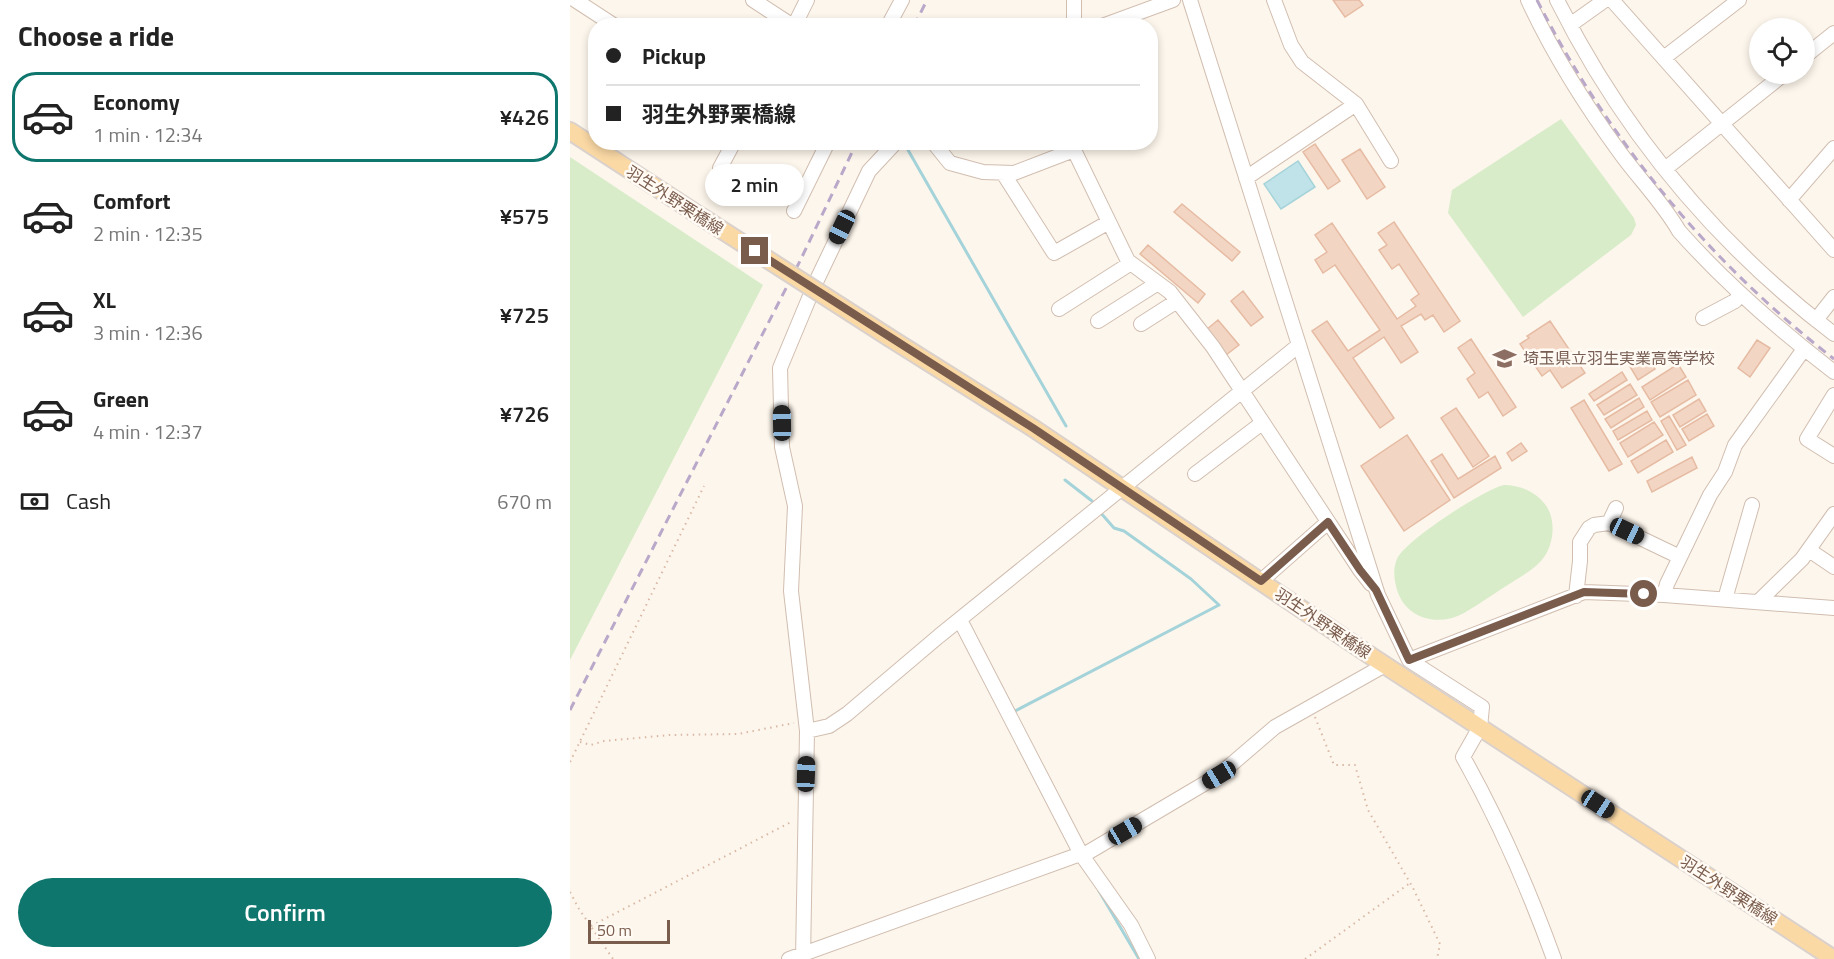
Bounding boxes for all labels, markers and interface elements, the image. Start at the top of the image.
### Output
text: Choose a ride [18,15,174,56]
map controls [1749,18,1815,84]
button: locate [1749,18,1815,84]
text: Pickup [642,39,706,73]
text: Economy [93,85,180,119]
icon: car [21,90,75,144]
text: 羽生外野栗橋線 [642,97,796,131]
text: ¥426 [500,100,549,134]
text: 1 min · 12:34 [93,119,203,150]
street label: 羽生外野栗橋線 [621,159,729,241]
callout: 2 min [706,164,804,206]
text: 2 min [730,169,779,200]
text: Comfort [93,184,171,218]
icon: car [21,189,75,243]
text: ¥575 [500,199,549,233]
car [826,207,858,247]
text: 2 min · 12:35 [93,218,203,249]
route end [741,237,768,264]
text: XL [93,283,116,317]
icon: car [21,288,75,342]
text: ¥725 [500,298,549,332]
text: 3 min · 12:36 [93,317,203,348]
school or university icon: 埼玉県立羽生実業高等学校 [1492,345,1518,371]
place label: 埼玉県立羽生実業高等学校 [1523,346,1715,370]
text: Green [93,382,149,416]
icon: car [21,387,75,441]
text: ¥726 [500,397,549,431]
car [773,405,791,441]
text: 4 min · 12:37 [93,416,203,447]
text: Cash [66,484,111,518]
icon: cash [18,485,51,518]
text: 670 m [497,486,552,517]
car [1607,515,1647,547]
route start [1630,580,1657,607]
street label: 羽生外野栗橋線 [1270,582,1376,664]
car [796,756,816,792]
car [1199,758,1239,792]
car [1578,787,1618,821]
car [1105,814,1145,848]
street label: 羽生外野栗橋線 [1675,849,1783,931]
button: Confirm [18,878,552,947]
scale bar [588,917,670,944]
text: 50 m [597,918,632,942]

